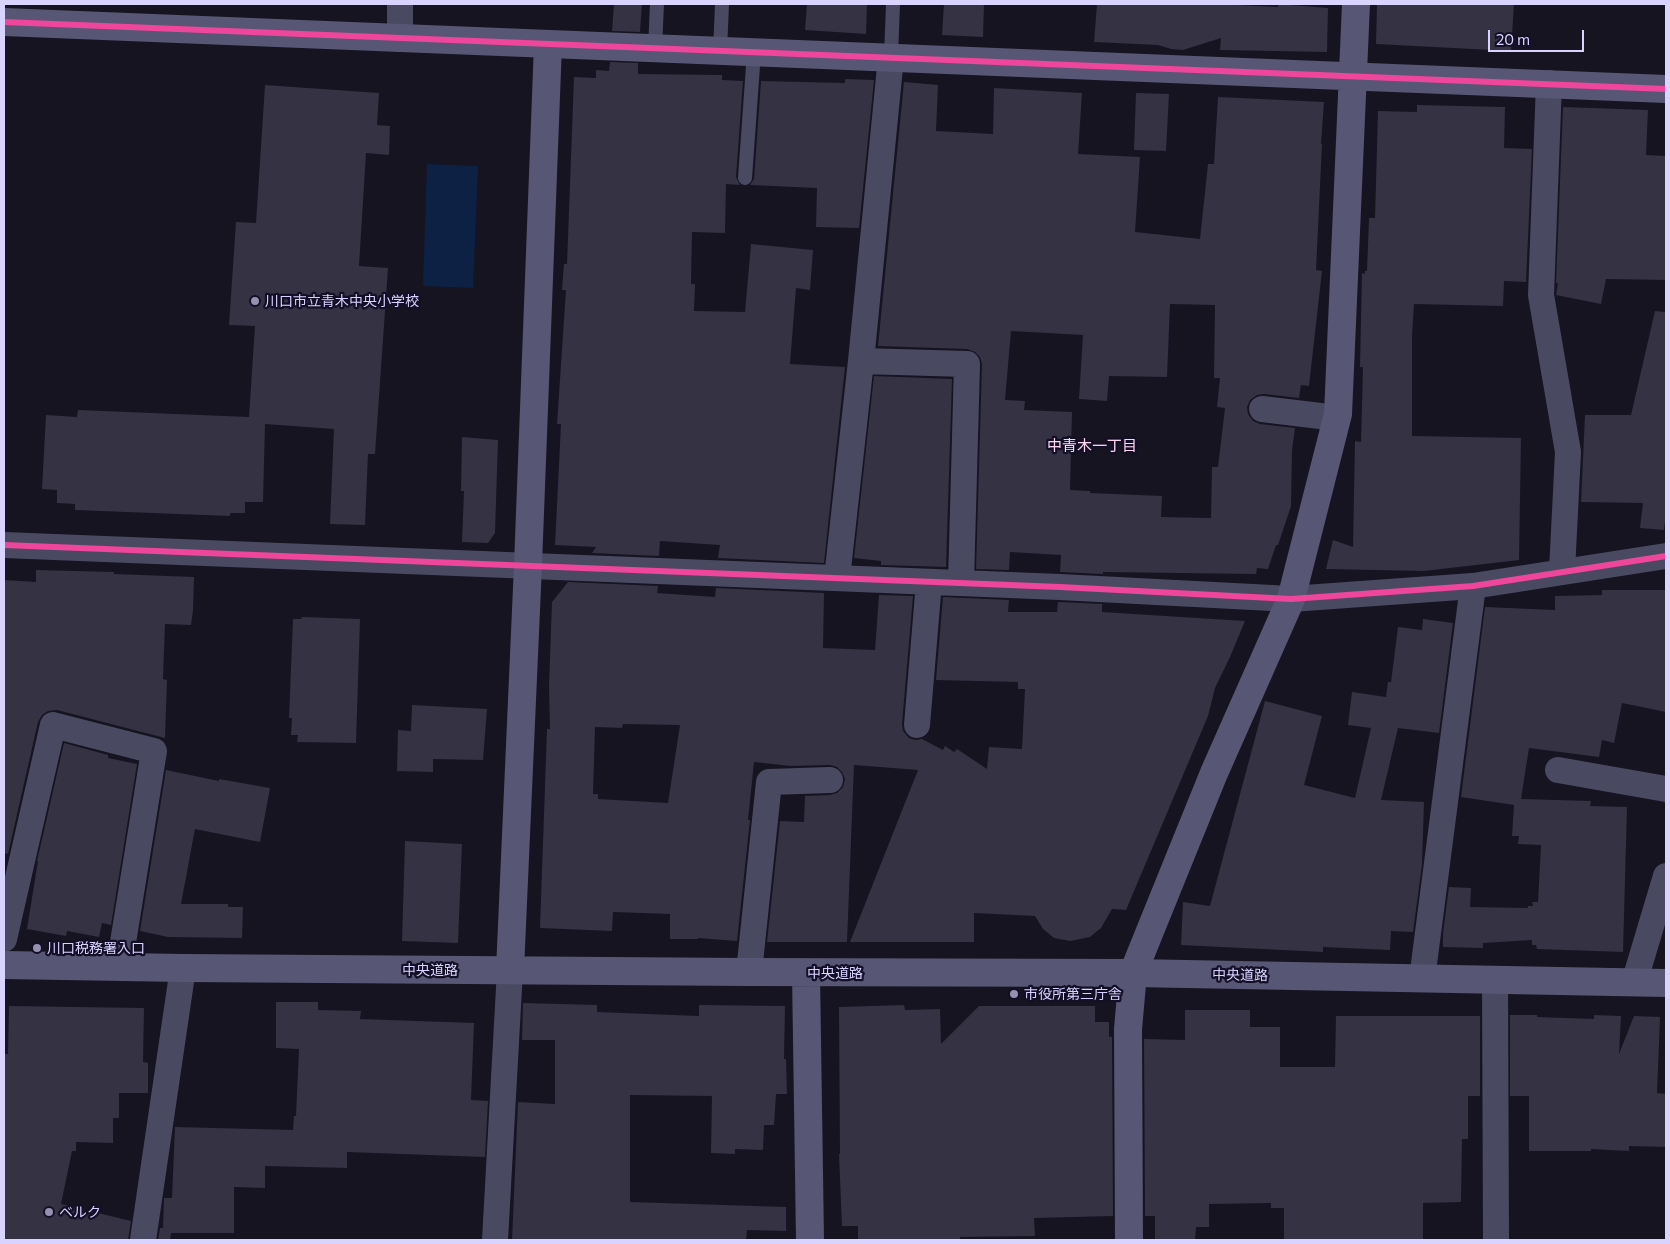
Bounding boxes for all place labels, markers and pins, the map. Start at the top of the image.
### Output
place label: 川口市立青木中央小学校 [265,293,419,309]
marker: 川口市立青木中央小学校 [249,295,261,307]
place label: 川口税務署入口 [47,940,145,956]
marker: 川口税務署入口 [31,942,43,954]
place label: 市役所第三庁舎 [1024,986,1122,1002]
marker: 市役所第三庁舎 [1008,988,1020,1000]
place label: ベルク [59,1204,101,1220]
marker: ベルク [43,1206,55,1218]

